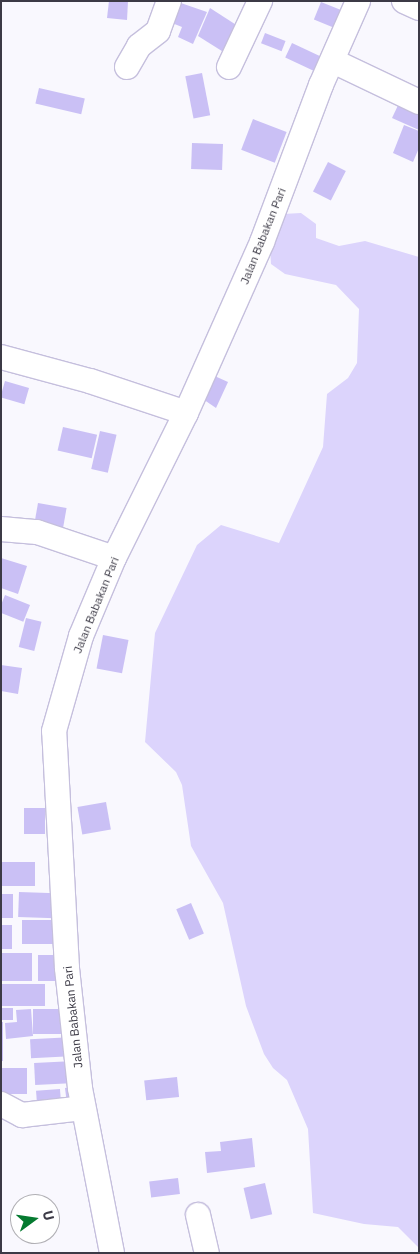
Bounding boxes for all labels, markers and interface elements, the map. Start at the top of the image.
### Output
street label: Jalan Babakan Pari [237,186,289,286]
street label: Jalan Babakan Pari [70,555,122,655]
street label: Jalan Babakan Pari [60,965,86,1069]
north arrow [10,1194,60,1244]
text: U [39,1209,58,1223]

